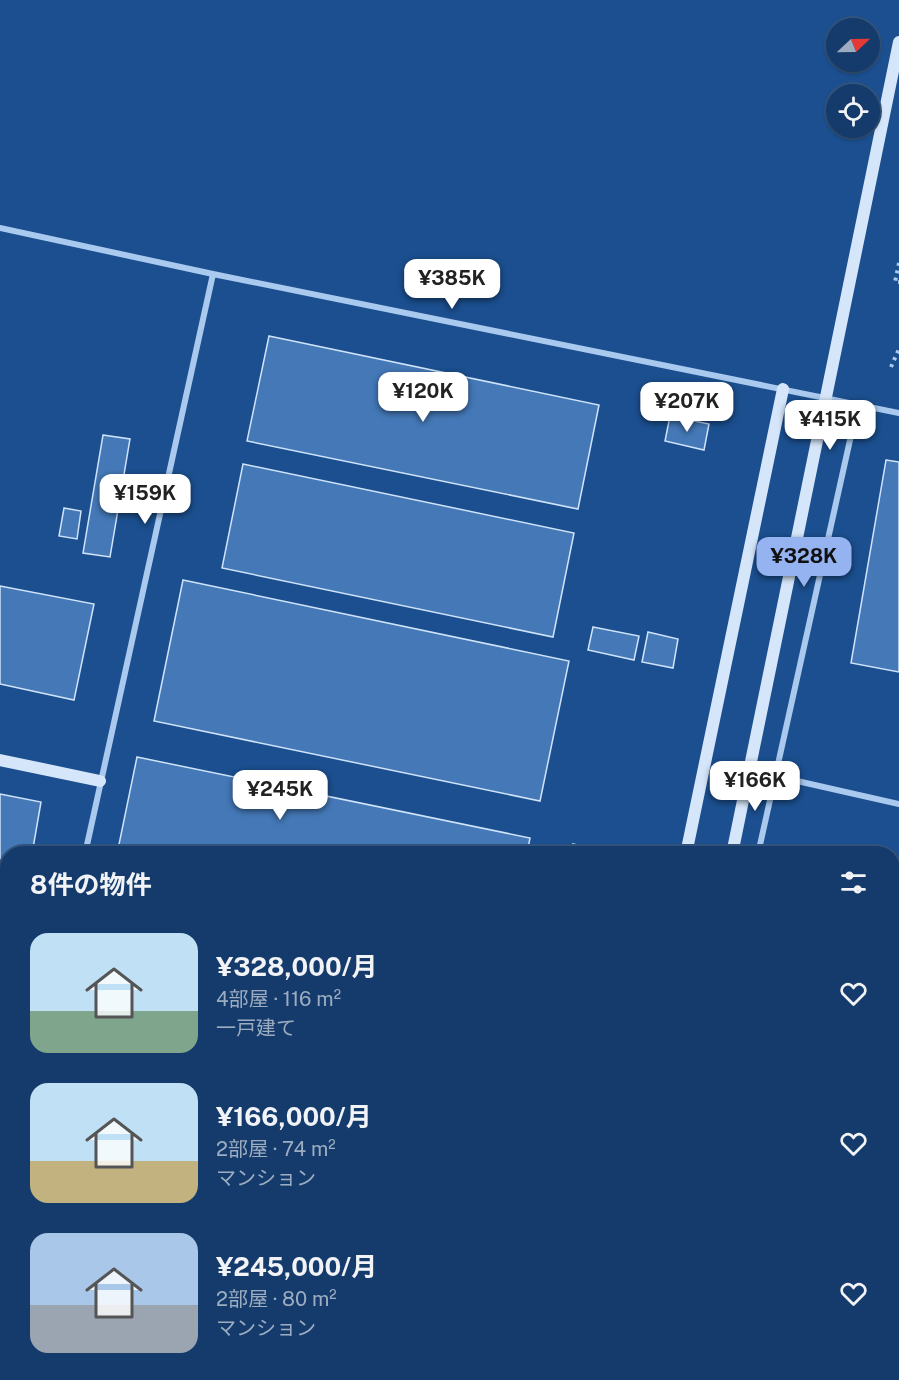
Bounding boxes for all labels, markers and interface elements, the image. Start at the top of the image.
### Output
north arrow [826,18,880,72]
map controls [826,18,880,138]
button: locate [826,84,880,138]
pin: ¥385K [410,259,494,310]
text: ¥385K [418,266,486,290]
pin: ¥120K [381,372,465,423]
text: ¥120K [392,379,454,403]
pin: ¥207K [645,382,729,433]
text: ¥207K [654,389,720,413]
pin: ¥415K [788,400,872,451]
text: ¥415K [799,407,861,431]
pin: ¥159K [103,474,187,525]
text: ¥159K [114,481,176,505]
pin: ¥328K [762,537,846,588]
text: ¥328K [771,544,837,568]
pin: ¥166K [713,761,797,812]
text: ¥166K [724,768,786,792]
pin: ¥245K [238,770,322,821]
text: ¥245K [247,777,313,801]
icon: filters [837,866,870,899]
text: 8件の物件 [30,869,151,900]
text: ¥328,000/月 [216,951,378,982]
icon: home [78,957,150,1029]
icon: heart [837,977,870,1010]
text: 4部屋 · 116 m² [216,987,341,1011]
text: 一戸建て [216,1016,296,1040]
text: ¥166,000/月 [216,1101,372,1132]
icon: home [78,1107,150,1179]
icon: heart [837,1127,870,1160]
text: 2部屋 · 74 m² [216,1137,336,1161]
text: マンション [216,1166,316,1190]
text: ¥245,000/月 [216,1251,377,1282]
icon: home [78,1257,150,1329]
icon: heart [837,1277,870,1310]
text: 2部屋 · 80 m² [216,1287,337,1311]
text: マンション [216,1316,316,1340]

